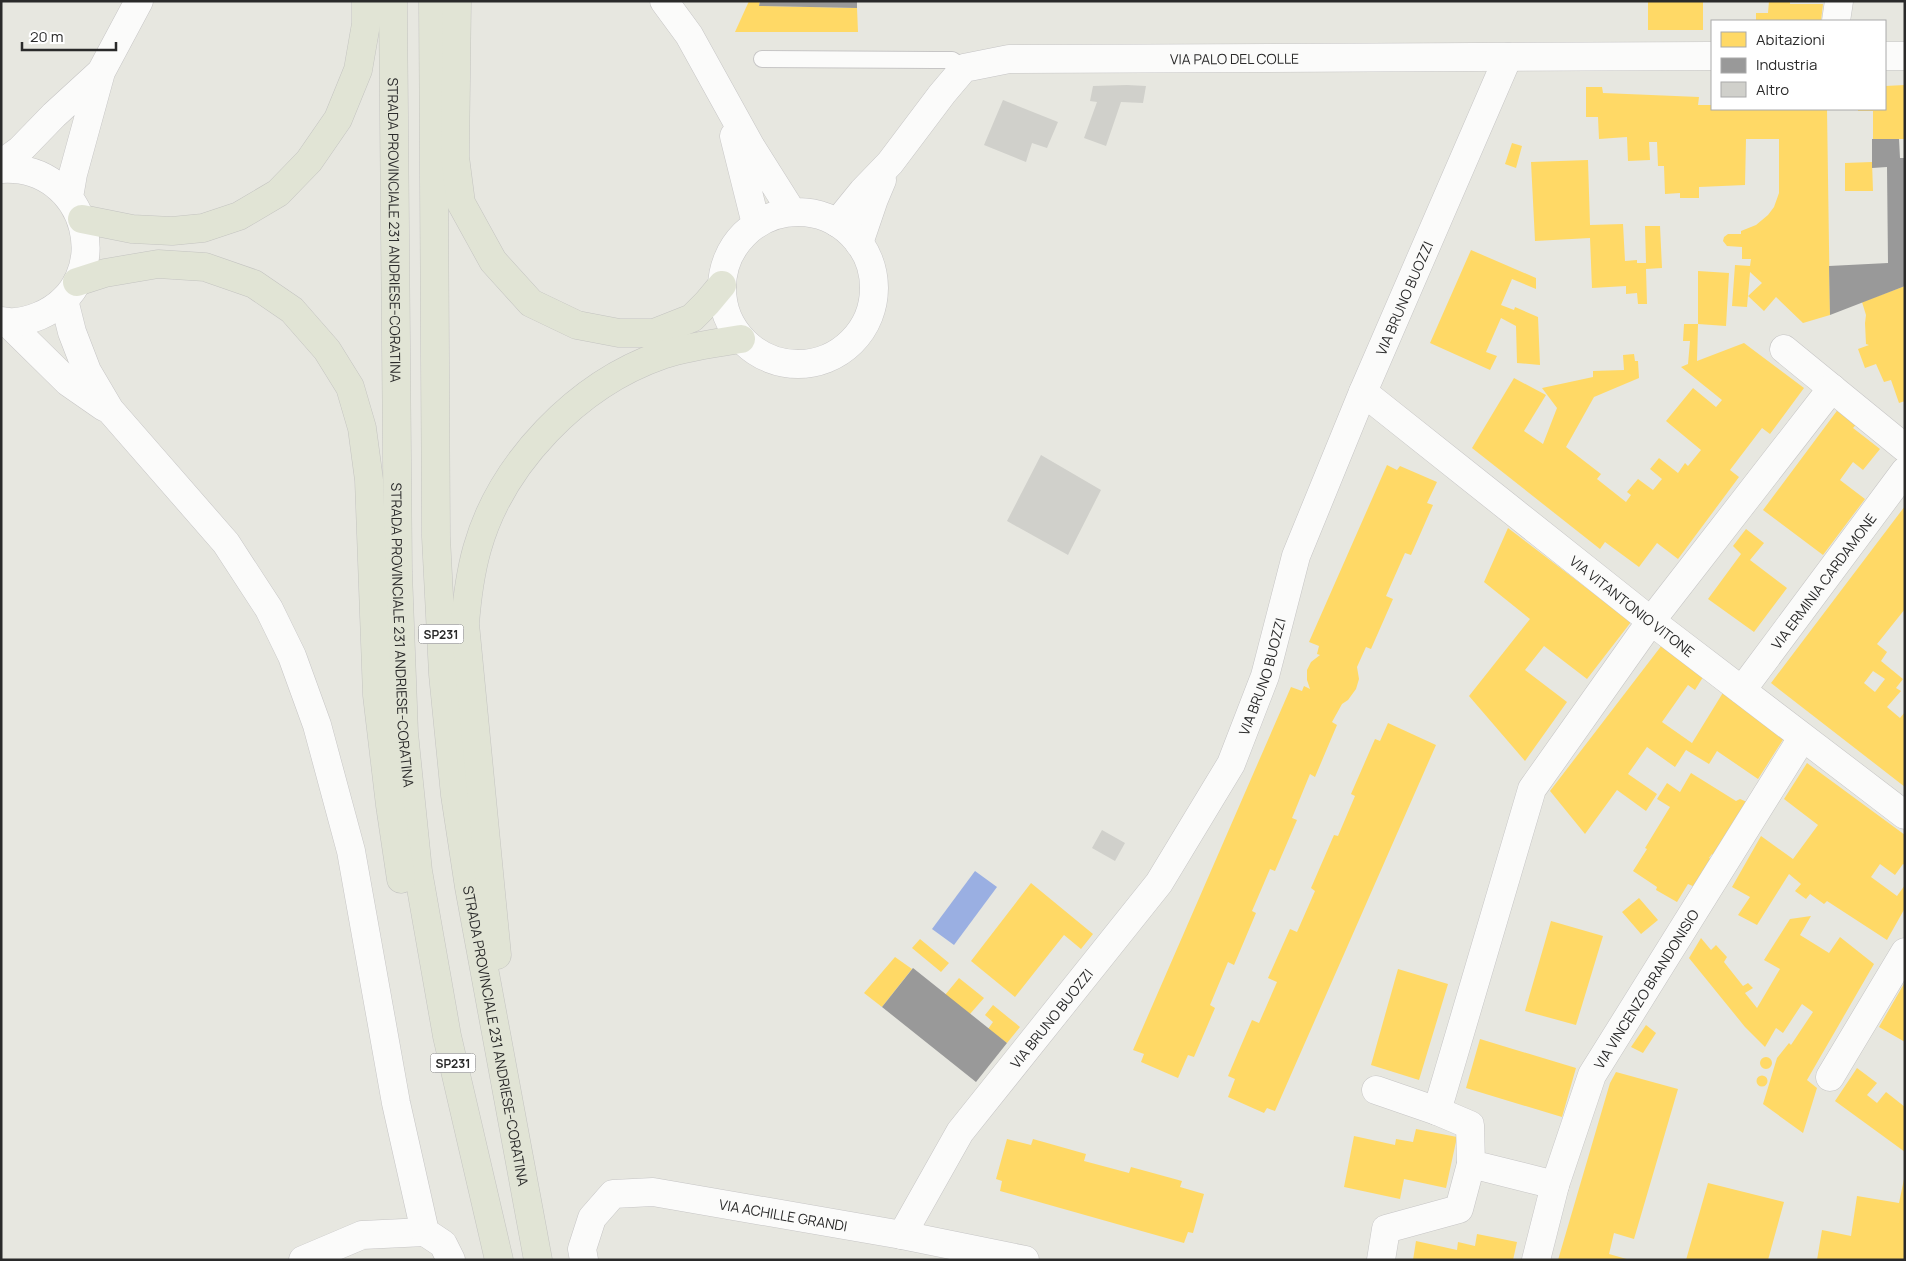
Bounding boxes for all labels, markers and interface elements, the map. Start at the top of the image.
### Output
scale bar [22,20,116,52]
legend [1711,20,1886,110]
text: 20 m [30,26,63,47]
text: Abitazioni [1756,29,1825,50]
street label: VIA PALO DEL COLLE [1170,48,1299,68]
text: Industria [1756,54,1817,75]
street label: STRADA PROVINCIALE 231 ANDRIESE-CORATINA [384,77,406,383]
text: Altro [1756,79,1789,100]
street label: VIA BRUNO BUOZZI [1371,238,1437,358]
street label: STRADA PROVINCIALE 231 ANDRIESE-CORATINA [388,482,419,788]
street label: VIA ERMINIA CARDAMONE [1766,509,1880,653]
street label: VIA VITANTONIO VITONE [1566,551,1699,661]
street label: VIA BRUNO BUOZZI [1234,616,1289,738]
road number: SP231 [418,624,464,644]
street label: STRADA PROVINCIALE 231 ANDRIESE-CORATINA [459,884,534,1188]
street label: VIA VINCENZO BRANDONISIO [1589,906,1703,1072]
street label: VIA BRUNO BUOZZI [1005,964,1097,1072]
road number: SP231 [430,1054,476,1072]
street label: VIA ACHILLE GRANDI [718,1194,849,1235]

